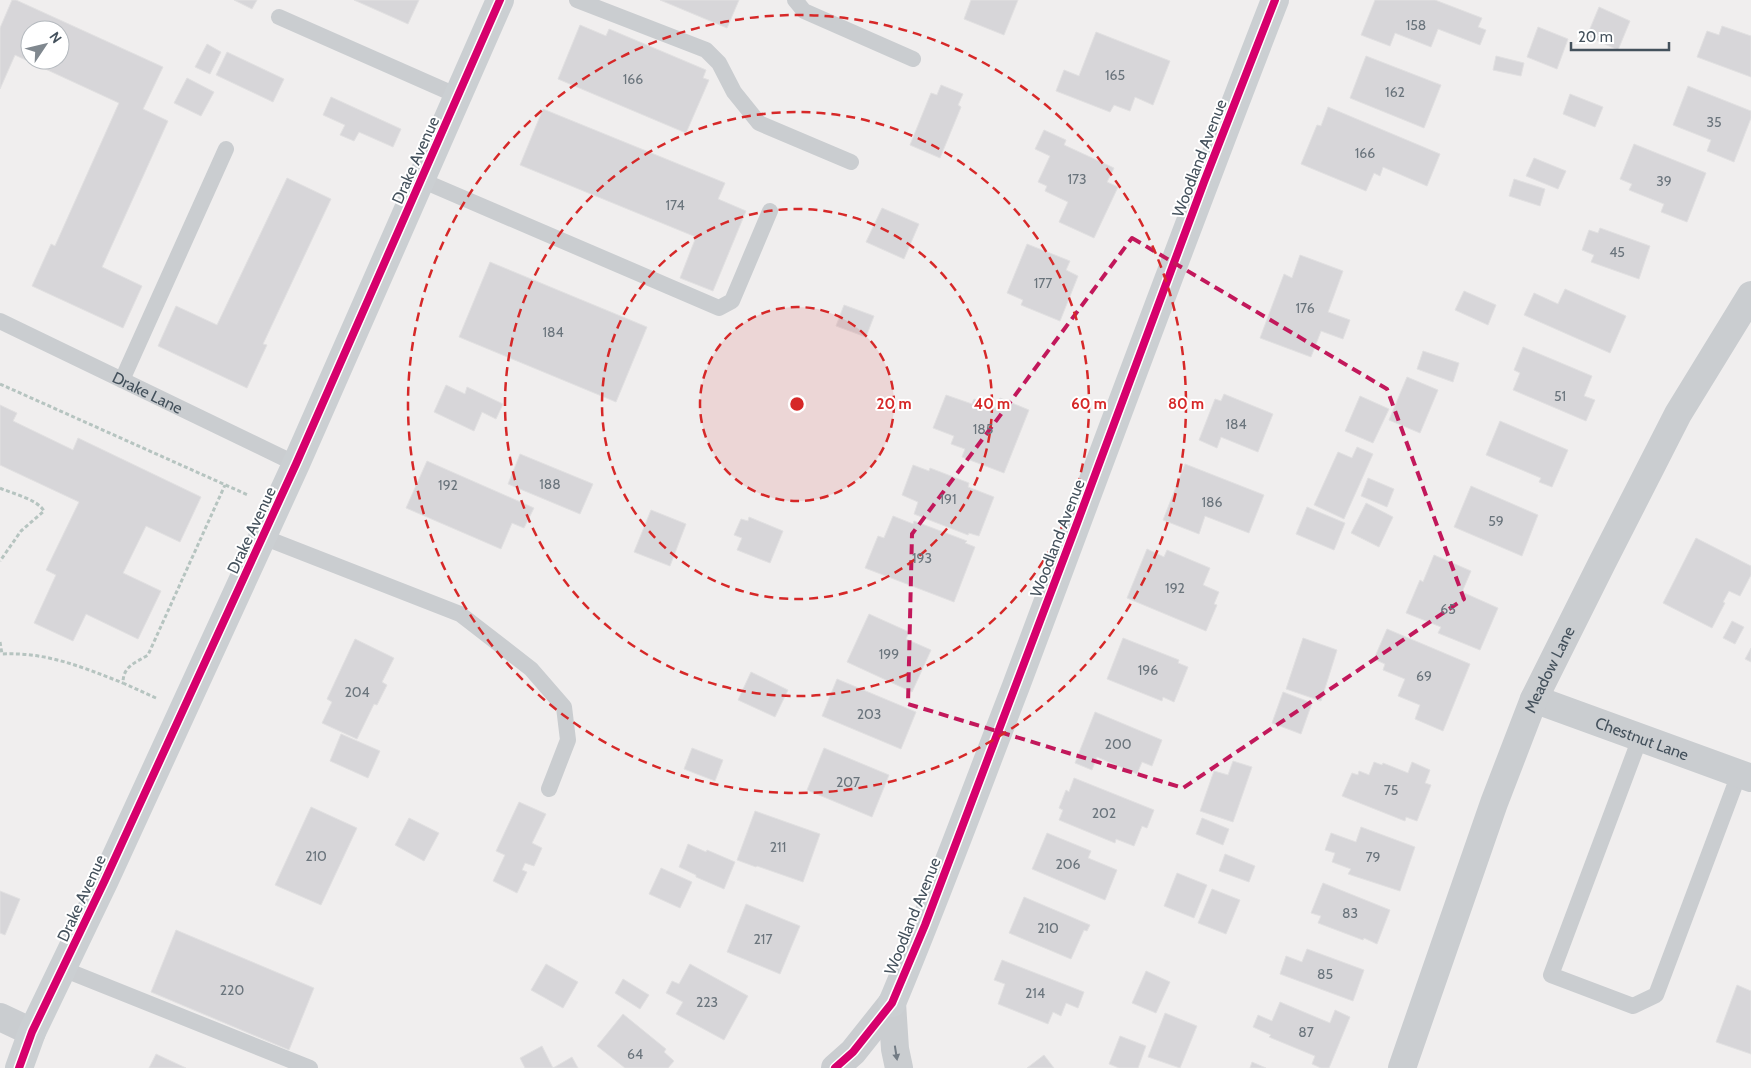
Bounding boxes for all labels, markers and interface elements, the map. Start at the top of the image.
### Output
house number: 158 [1406,16,1426,34]
north arrow [20,20,70,70]
scale bar [1571,20,1668,52]
text: N [45,28,66,47]
text: 20 m [1578,28,1613,46]
house number: 165 [1105,66,1125,84]
house number: 166 [623,70,643,88]
house number: 162 [1385,83,1405,101]
street label: Woodland Avenue [1168,97,1231,220]
house number: 35 [1706,113,1722,131]
street label: Drake Avenue [388,114,443,207]
house number: 166 [1355,144,1375,162]
house number: 173 [1067,170,1087,188]
house number: 39 [1656,172,1672,190]
house number: 174 [665,196,685,214]
house number: 45 [1609,243,1625,261]
house number: 177 [1034,274,1052,292]
house number: 176 [1295,299,1315,317]
house number: 184 [542,323,564,341]
street label: Drake Lane [109,368,186,418]
house number: 51 [1554,387,1566,405]
centre of rings [788,395,806,413]
text: 20 m [877,395,911,413]
text: 40 m [974,395,1010,413]
text: 60 m [1071,395,1107,413]
text: 80 m [1168,395,1204,413]
house number: 184 [1225,415,1247,433]
house number: 185 [973,420,993,438]
house number: 188 [539,475,561,493]
house number: 192 [438,476,458,494]
street label: Woodland Avenue [1026,477,1089,600]
street label: Drake Avenue [223,484,280,577]
house number: 191 [939,490,957,508]
house number: 186 [1202,493,1223,511]
house number: 59 [1488,512,1504,530]
house number: 193 [912,549,932,567]
house number: 192 [1165,579,1185,597]
house number: 65 [1440,600,1456,618]
street label: Meadow Lane [1521,623,1579,716]
house number: 199 [879,645,899,663]
house number: 196 [1138,661,1158,679]
house number: 69 [1416,667,1432,685]
house number: 204 [344,683,370,701]
house number: 203 [857,705,881,723]
street label: Chestnut Lane [1593,713,1691,765]
house number: 200 [1105,735,1132,753]
house number: 207 [836,773,860,791]
house number: 75 [1384,781,1398,799]
house number: 202 [1092,804,1116,822]
house number: 211 [770,838,786,856]
house number: 210 [305,847,327,865]
house number: 79 [1366,848,1381,866]
street label: Drake Avenue [53,852,110,945]
street label: Woodland Avenue [880,855,945,978]
house number: 206 [1055,855,1081,873]
house number: 83 [1342,904,1358,922]
house number: 210 [1037,919,1059,937]
house number: 217 [754,930,772,948]
house number: 85 [1317,965,1333,983]
house number: 220 [220,981,244,999]
house number: 214 [1025,984,1045,1002]
house number: 223 [696,993,718,1011]
house number: 87 [1298,1023,1314,1041]
house number: 64 [627,1045,643,1063]
one-way arrow [892,1045,900,1061]

